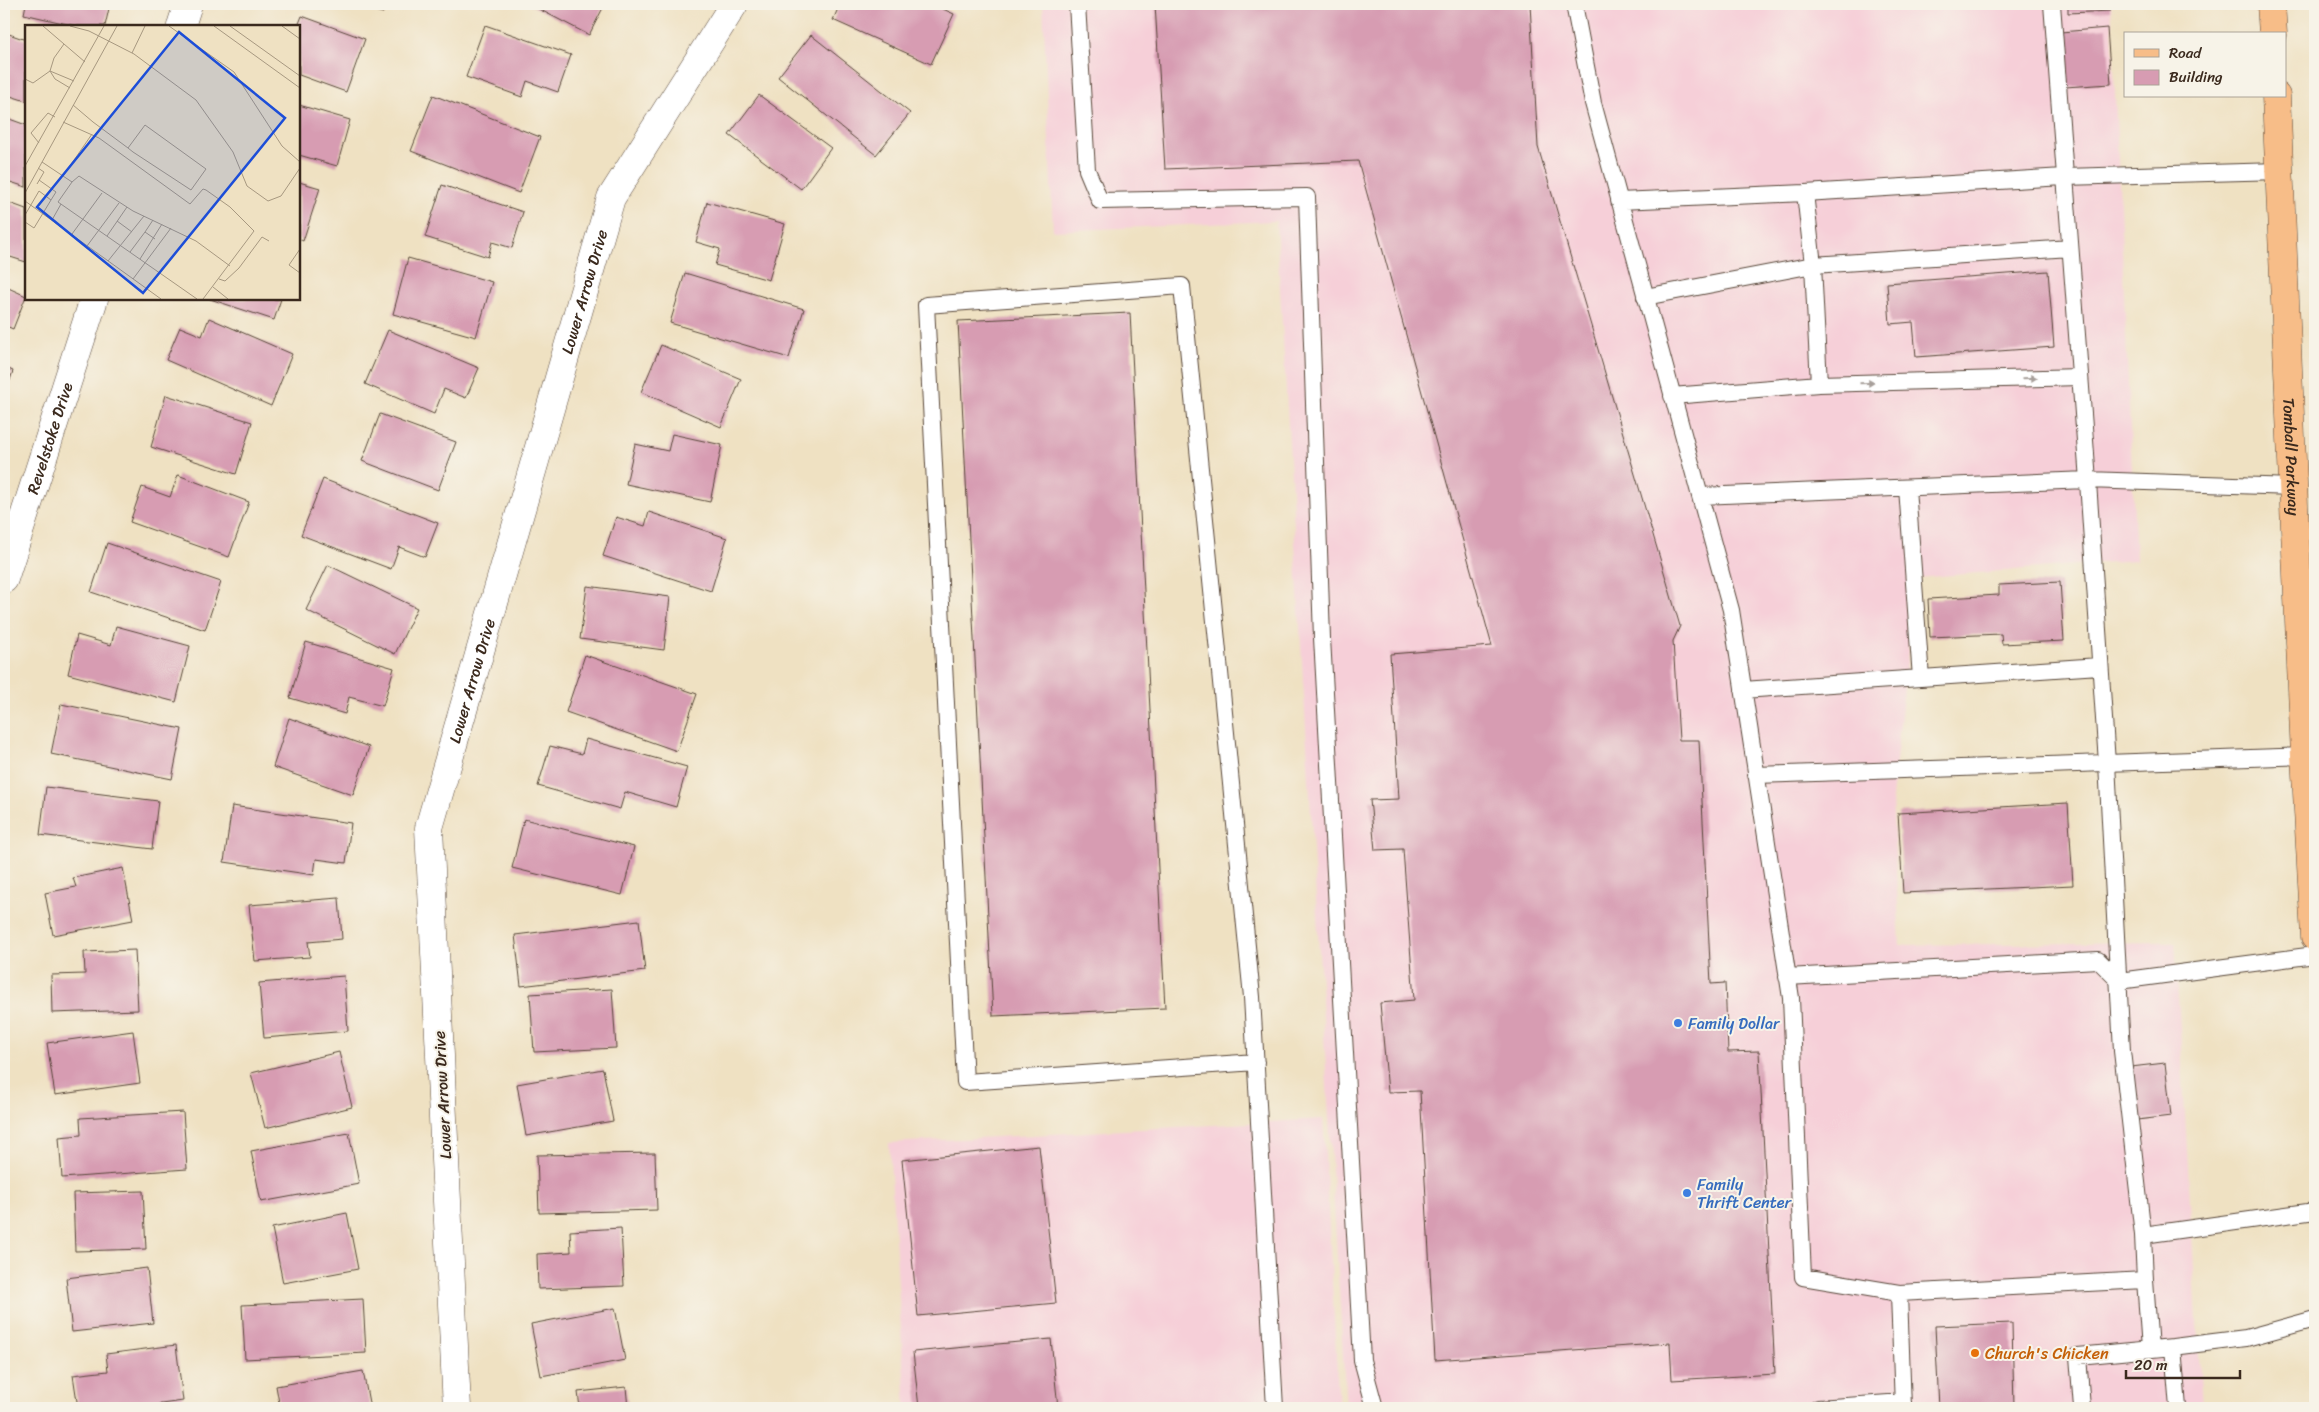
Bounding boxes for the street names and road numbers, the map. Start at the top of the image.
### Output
street label: Lower Arrow Drive [553,226,616,358]
street label: Revelstoke Drive [18,378,81,498]
street label: Tomball Parkway [2274,397,2308,517]
street label: Lower Arrow Drive [440,615,504,747]
street label: Lower Arrow Drive [425,1030,460,1160]

